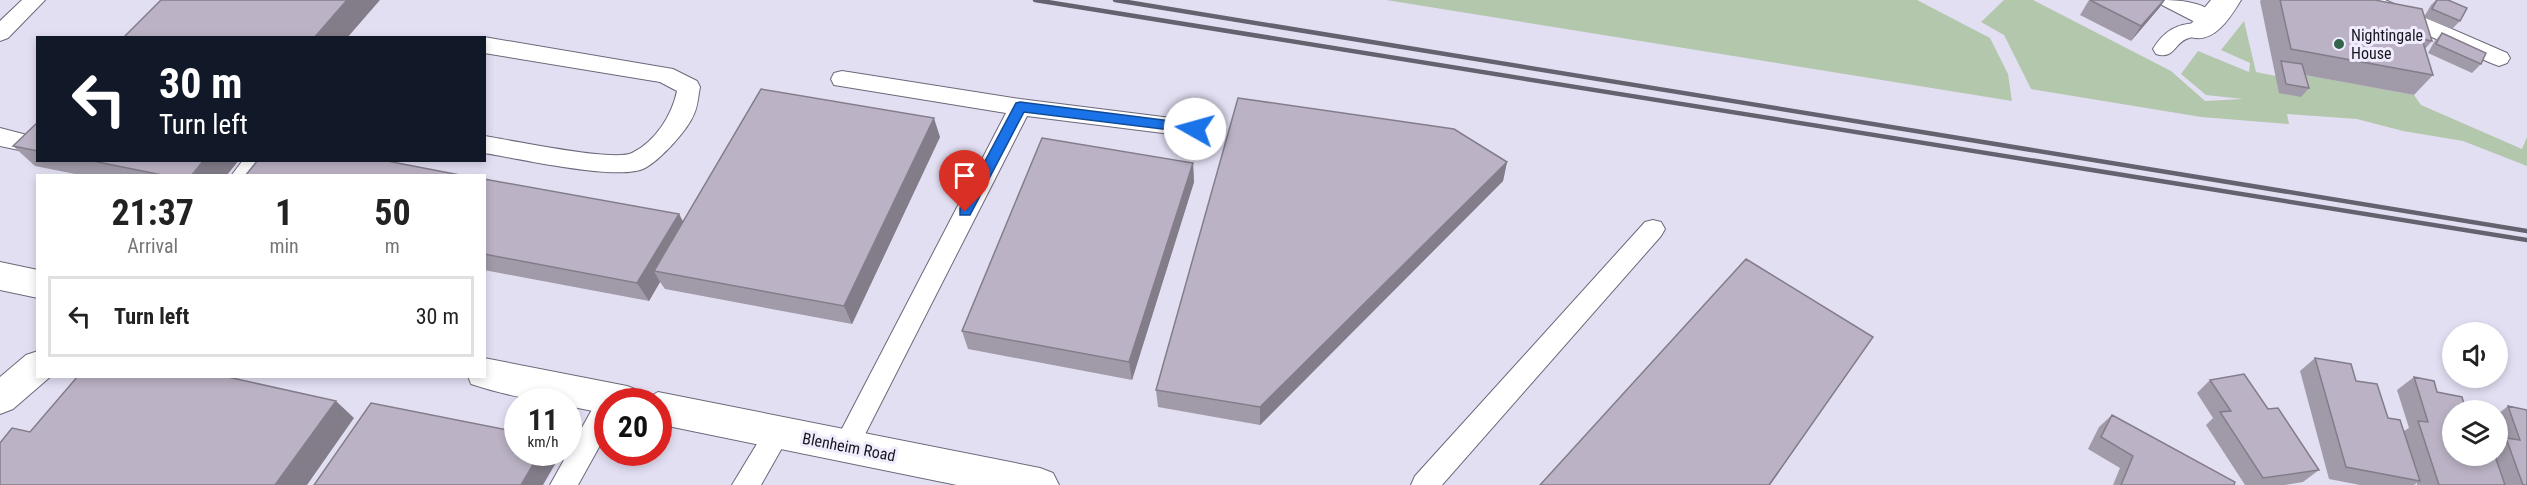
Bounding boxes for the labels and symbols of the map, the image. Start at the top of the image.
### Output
place label: Nightingale House [2351,26,2423,63]
marker: Nightingale House [2332,37,2346,51]
position arrow [1163,97,1227,161]
pin [939,150,990,212]
speed limit sign: 20 [594,388,672,466]
street label: Blenheim Road [801,429,897,465]

